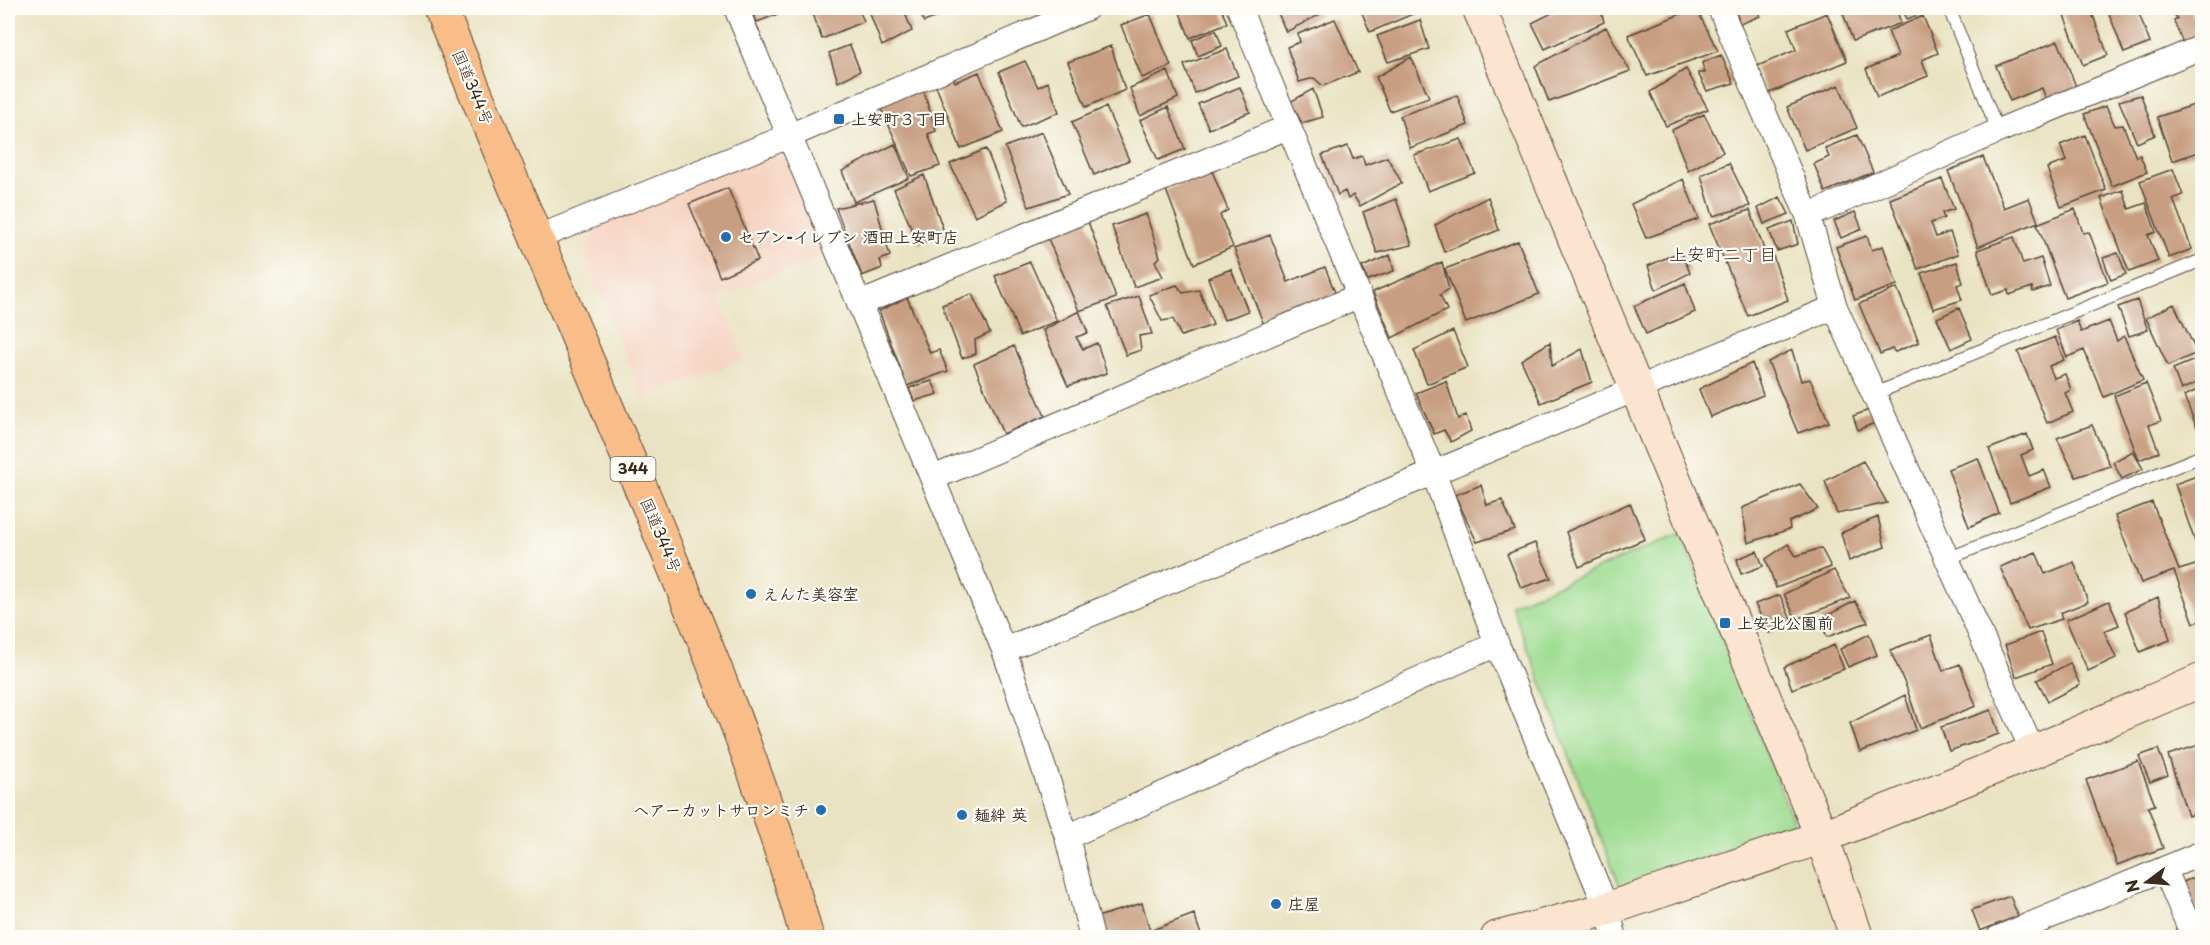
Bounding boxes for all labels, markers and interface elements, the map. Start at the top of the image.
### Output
street label: 国道344号 [447,45,501,128]
place label: 上安町３丁目 [851,106,947,130]
marker: 上安町３丁目 [832,112,846,126]
place label: セブン-イレブン 酒田上安町店 [738,224,959,248]
marker: セブン-イレブン 酒田上安町店 [719,230,733,244]
district label: 上安町二丁目 [1669,240,1777,267]
road number: 344 [610,457,656,481]
street label: 国道344号 [635,493,689,576]
place label: えんた美容室 [763,581,859,605]
marker: えんた美容室 [744,587,758,601]
place label: 上安北公園前 [1737,610,1833,634]
marker: 上安北公園前 [1718,616,1732,630]
place label: ヘアーカットサロンミチ [633,797,809,821]
place label: 麺絆 英 [974,802,1027,826]
marker: ヘアーカットサロンミチ [814,803,828,817]
marker: 麺絆 英 [955,808,969,822]
north arrow [2117,852,2177,912]
text: N [2118,877,2145,896]
place label: 庄屋 [1288,891,1320,915]
marker: 庄屋 [1269,897,1283,911]

